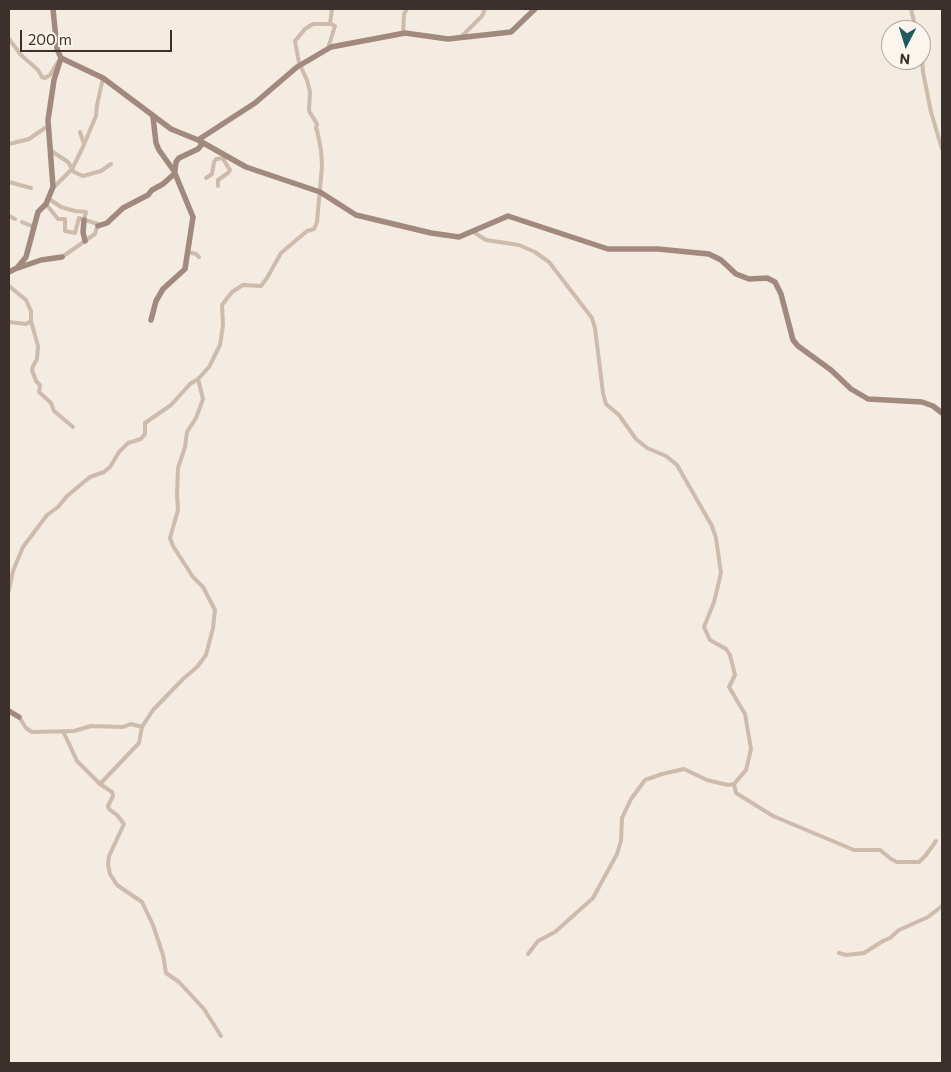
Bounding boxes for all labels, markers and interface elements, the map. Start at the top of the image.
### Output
scale bar [22,20,175,52]
north arrow [881,20,931,70]
text: 200 m [28,30,72,48]
text: N [899,51,911,68]

